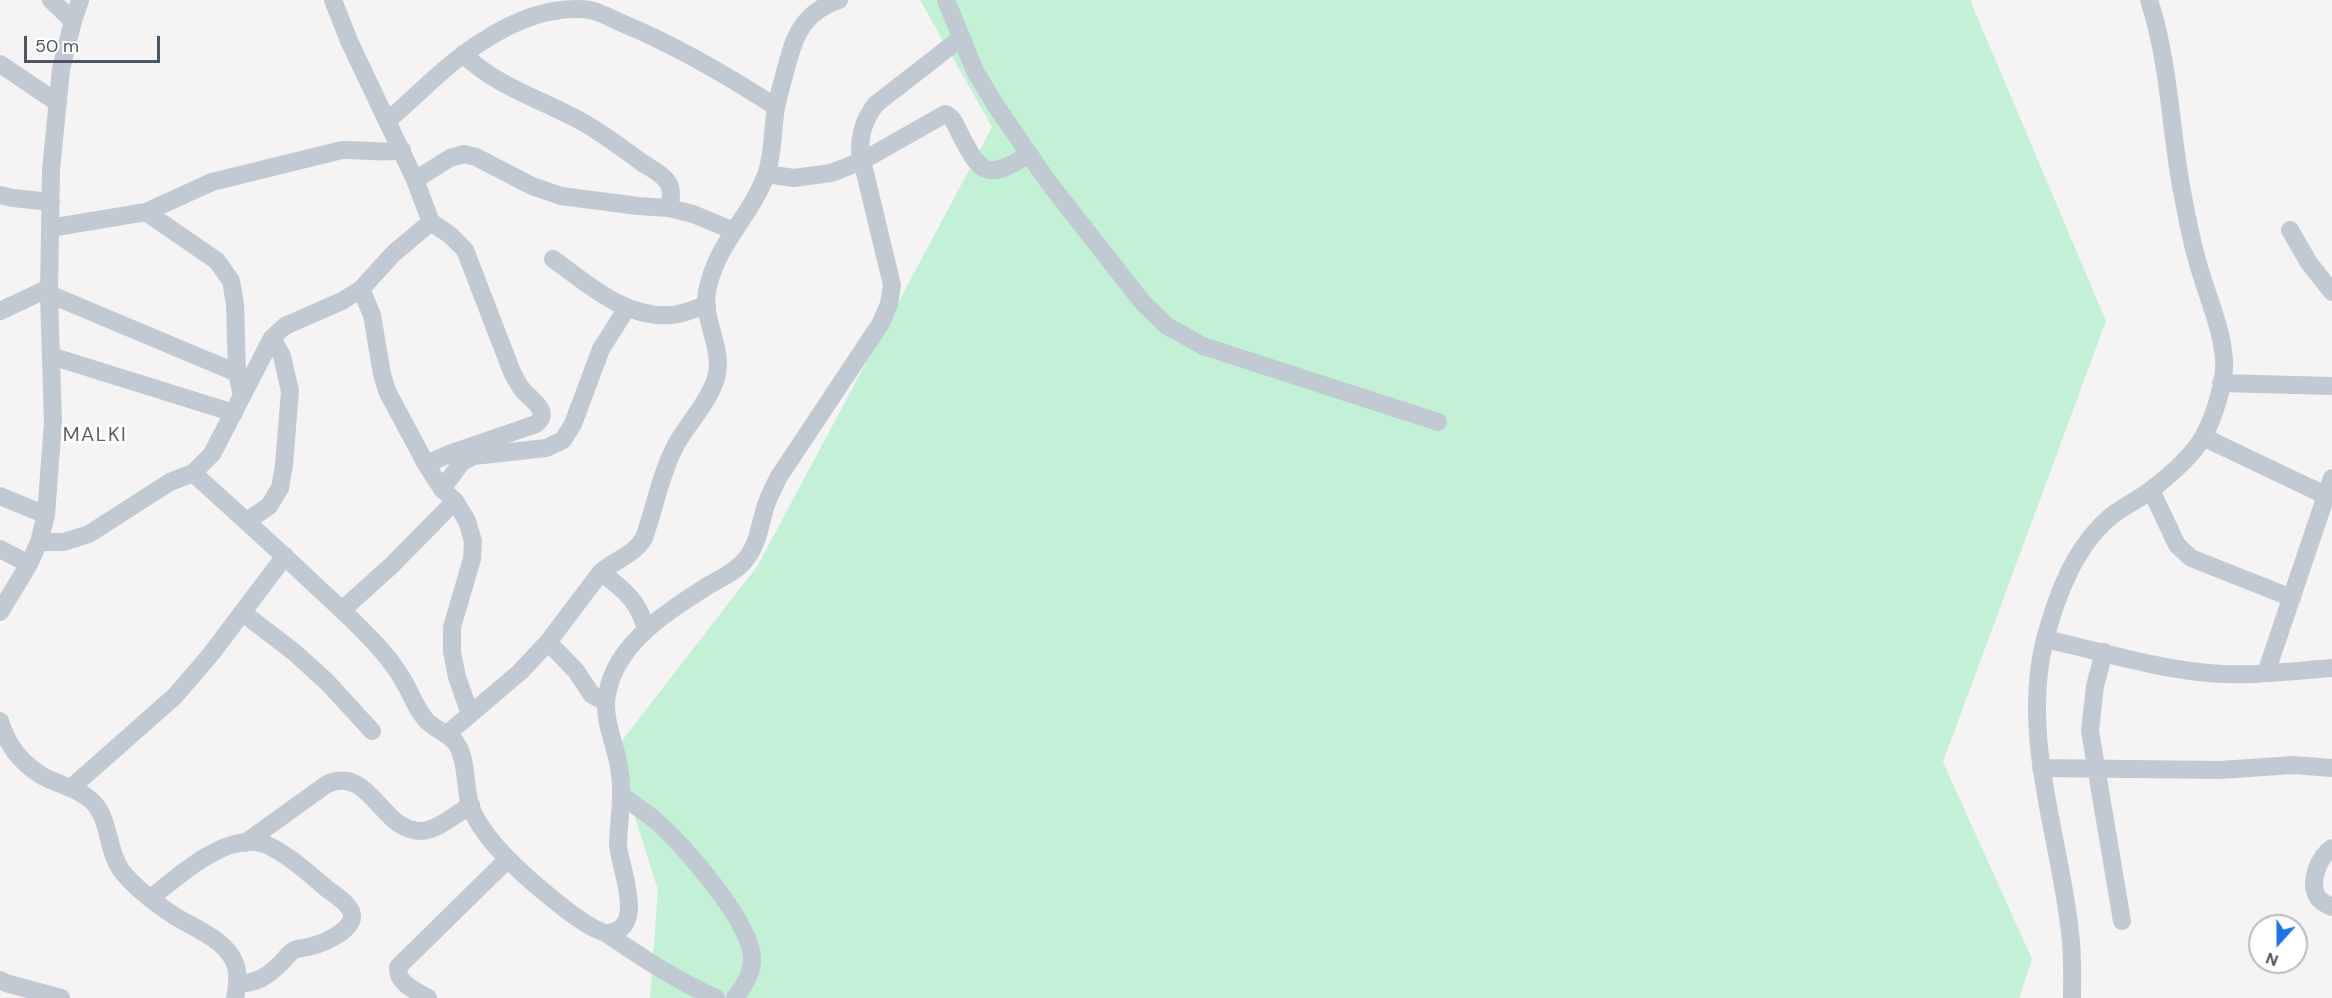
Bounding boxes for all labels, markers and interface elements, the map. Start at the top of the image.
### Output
scale bar [27,24,164,62]
text: 50 m [35,34,79,58]
district label: MALKI [63,424,127,448]
north arrow [2248,914,2308,974]
text: N [2263,948,2281,971]

